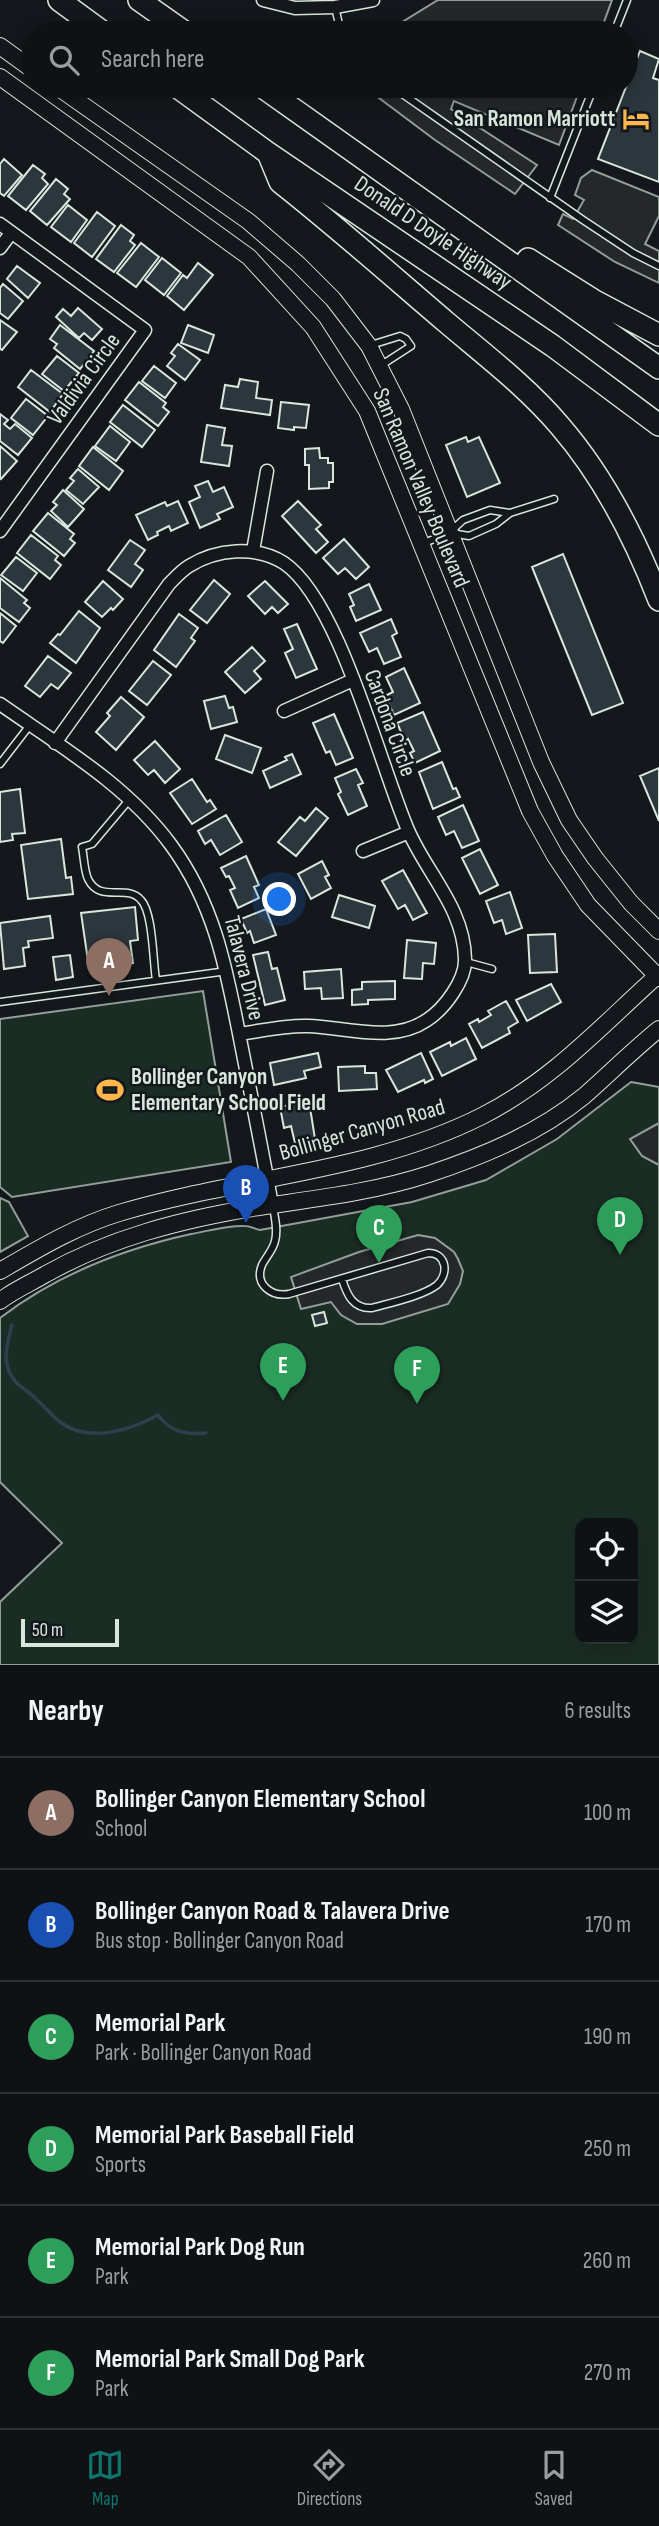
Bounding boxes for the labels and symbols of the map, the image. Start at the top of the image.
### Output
hotel icon: San Ramon Marriott [621,104,651,134]
place label: San Ramon Marriott [454,105,615,133]
street label: Donald D Doyle Highway [349,170,517,296]
street label: Valdivia Circle [41,328,127,430]
street label: San Ramon Valley Boulevard [366,384,476,592]
street label: Cardona Circle [358,666,422,780]
your location [262,882,296,916]
street label: Talavera Drive [218,913,270,1023]
pin: A [86,938,132,996]
place label: Bollinger Canyon Elementary School Field [131,1063,326,1117]
sports icon: Bollinger Canyon Elementary School Field [95,1075,125,1105]
street label: Bollinger Canyon Road [276,1093,448,1167]
pin: B [223,1165,269,1223]
pin: D [597,1197,643,1255]
pin: C [356,1205,402,1263]
pin: E [260,1343,306,1401]
pin: F [394,1346,440,1404]
scale bar [21,1616,119,1648]

